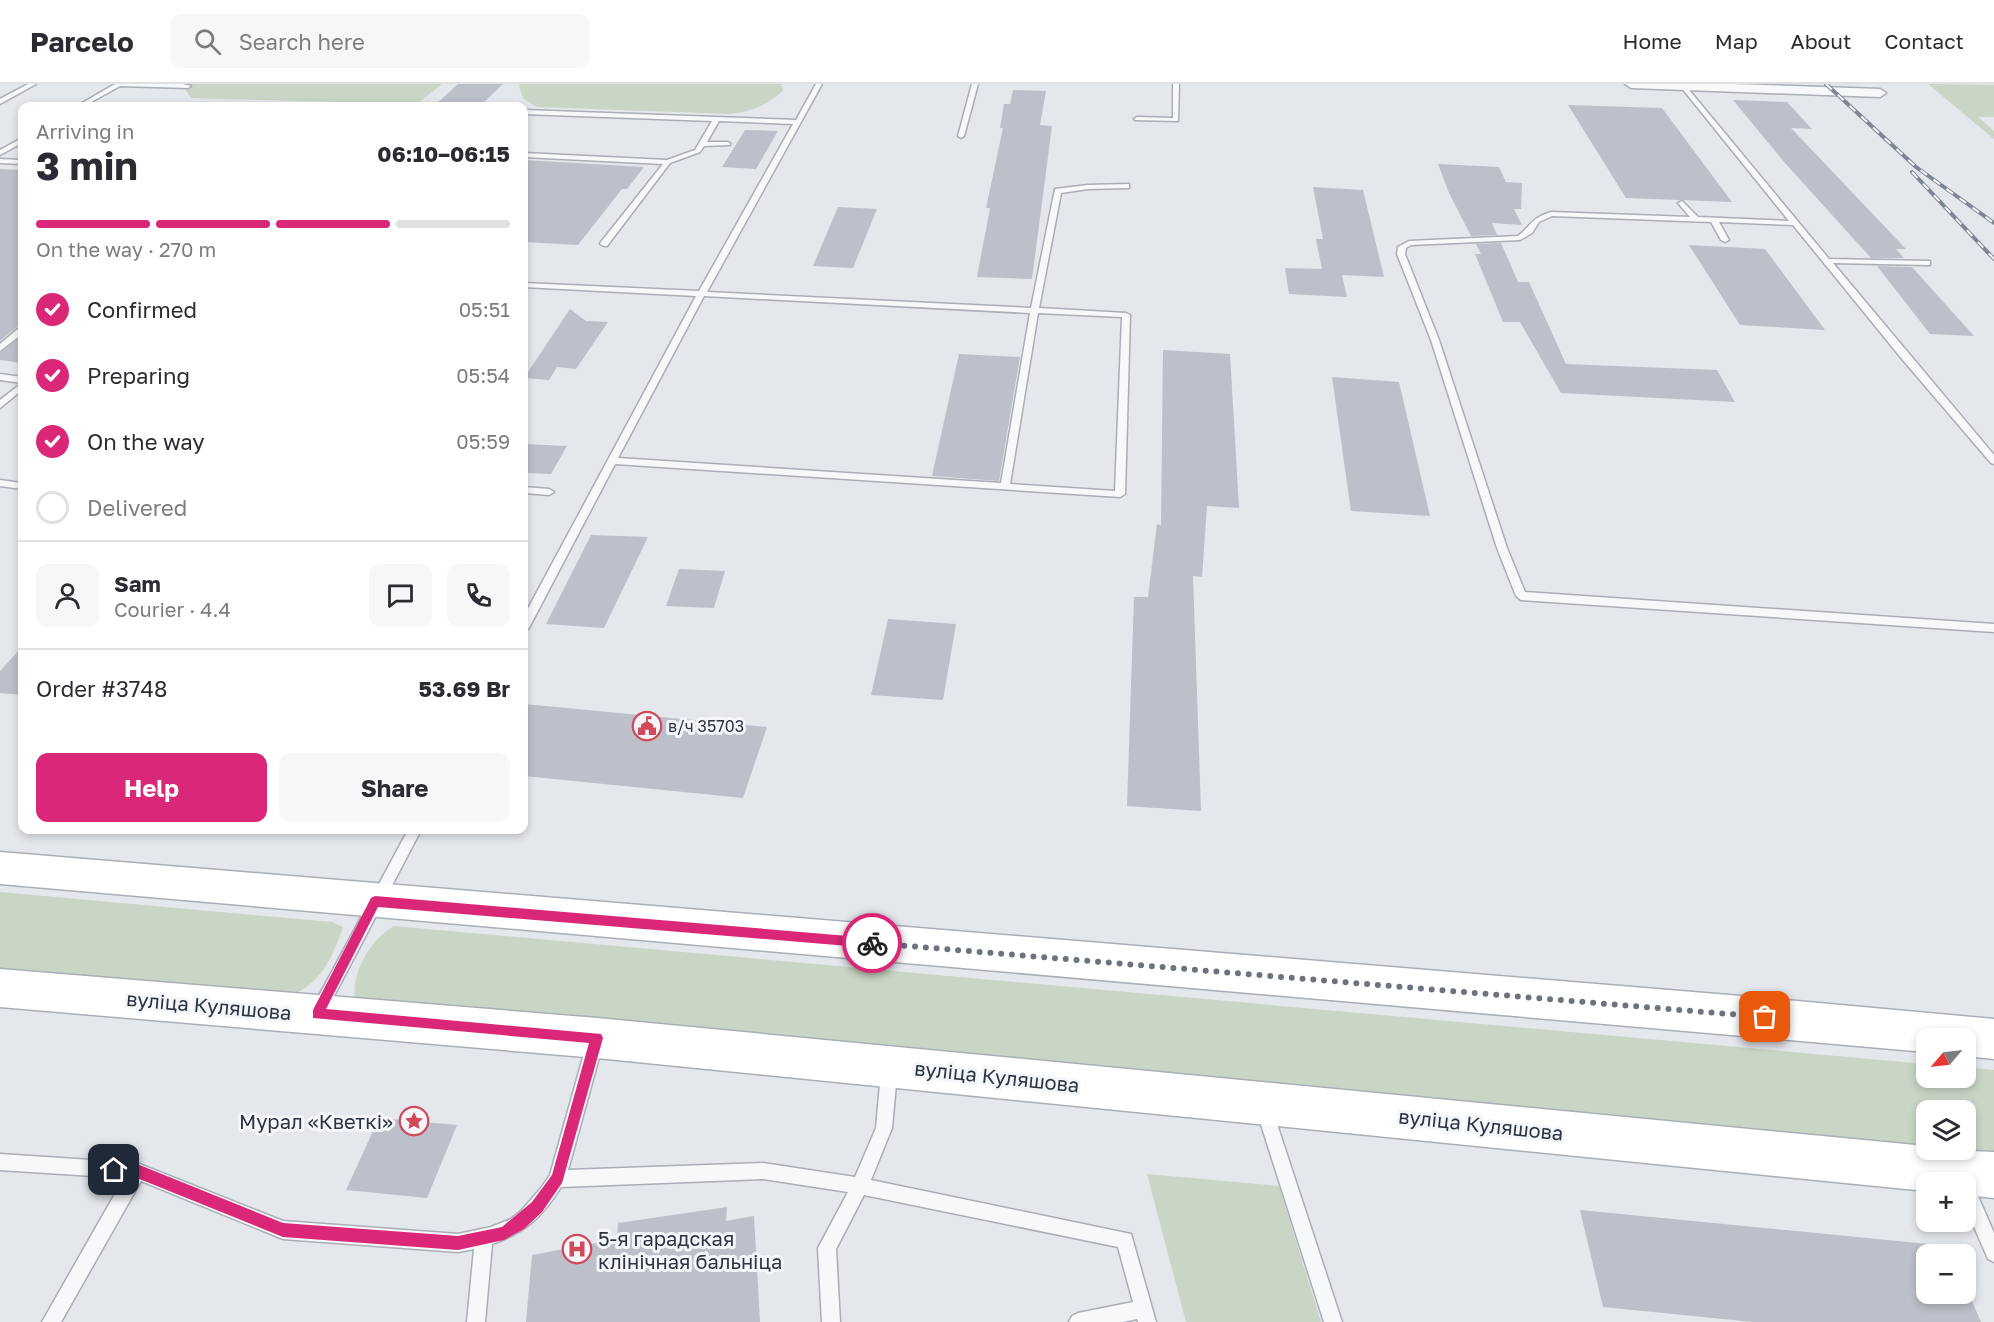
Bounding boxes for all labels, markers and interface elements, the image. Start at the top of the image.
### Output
search box [170,14,590,68]
text: Parcelo [30,25,134,58]
icon: search [191,25,224,58]
text: Search here [239,28,365,55]
text: Home [1622,28,1682,54]
text: Map [1715,28,1758,54]
text: About [1791,28,1851,54]
text: Contact [1884,28,1964,54]
text: Arriving in [36,119,134,143]
text: 06:10–06:15 [377,140,510,167]
text: 3 min [36,142,138,189]
text: On the way · 270 m [36,237,216,261]
icon: check [36,293,69,326]
text: Confirmed [87,296,197,323]
text: 05:51 [459,297,510,321]
icon: check [36,359,69,392]
text: Preparing [87,362,190,389]
text: 05:54 [456,363,510,387]
icon: check [36,425,69,458]
text: On the way [87,428,205,455]
text: 05:59 [456,429,510,453]
text: Delivered [87,494,187,521]
button: person [36,564,99,627]
button: chat [369,564,432,627]
button: phone [447,564,510,627]
text: Sam [114,570,161,597]
text: Courier · 4.4 [114,597,231,621]
text: Order #3748 [36,675,167,702]
text: 53.69 Br [419,675,510,702]
public building icon: в/ч 35703 [631,710,663,742]
place label: в/ч 35703 [668,716,744,736]
button: Help [36,753,267,822]
button: Share [279,753,510,822]
courier [842,913,902,973]
icon: bike [856,927,889,960]
street label: вуліца Куляшова [125,986,293,1024]
pin [1739,991,1790,1042]
icon: bag [1748,1000,1781,1033]
north arrow [1916,1028,1976,1088]
map controls [1916,1028,1976,1304]
street label: вуліца Куляшова [913,1055,1081,1097]
button: layers [1916,1100,1976,1160]
street label: вуліца Куляшова [1397,1103,1565,1145]
place icon: Мурал «Кветкі» [398,1105,430,1137]
place label: Мурал «Кветкі» [239,1109,393,1133]
pin [88,1144,139,1195]
icon: home [97,1153,130,1186]
button: + [1916,1172,1976,1232]
place label: 5-я гарадская клінічная бальніца [598,1226,782,1273]
hospital icon: 5-я гарадская клінічная бальніца [561,1233,593,1265]
button: − [1916,1244,1976,1304]

